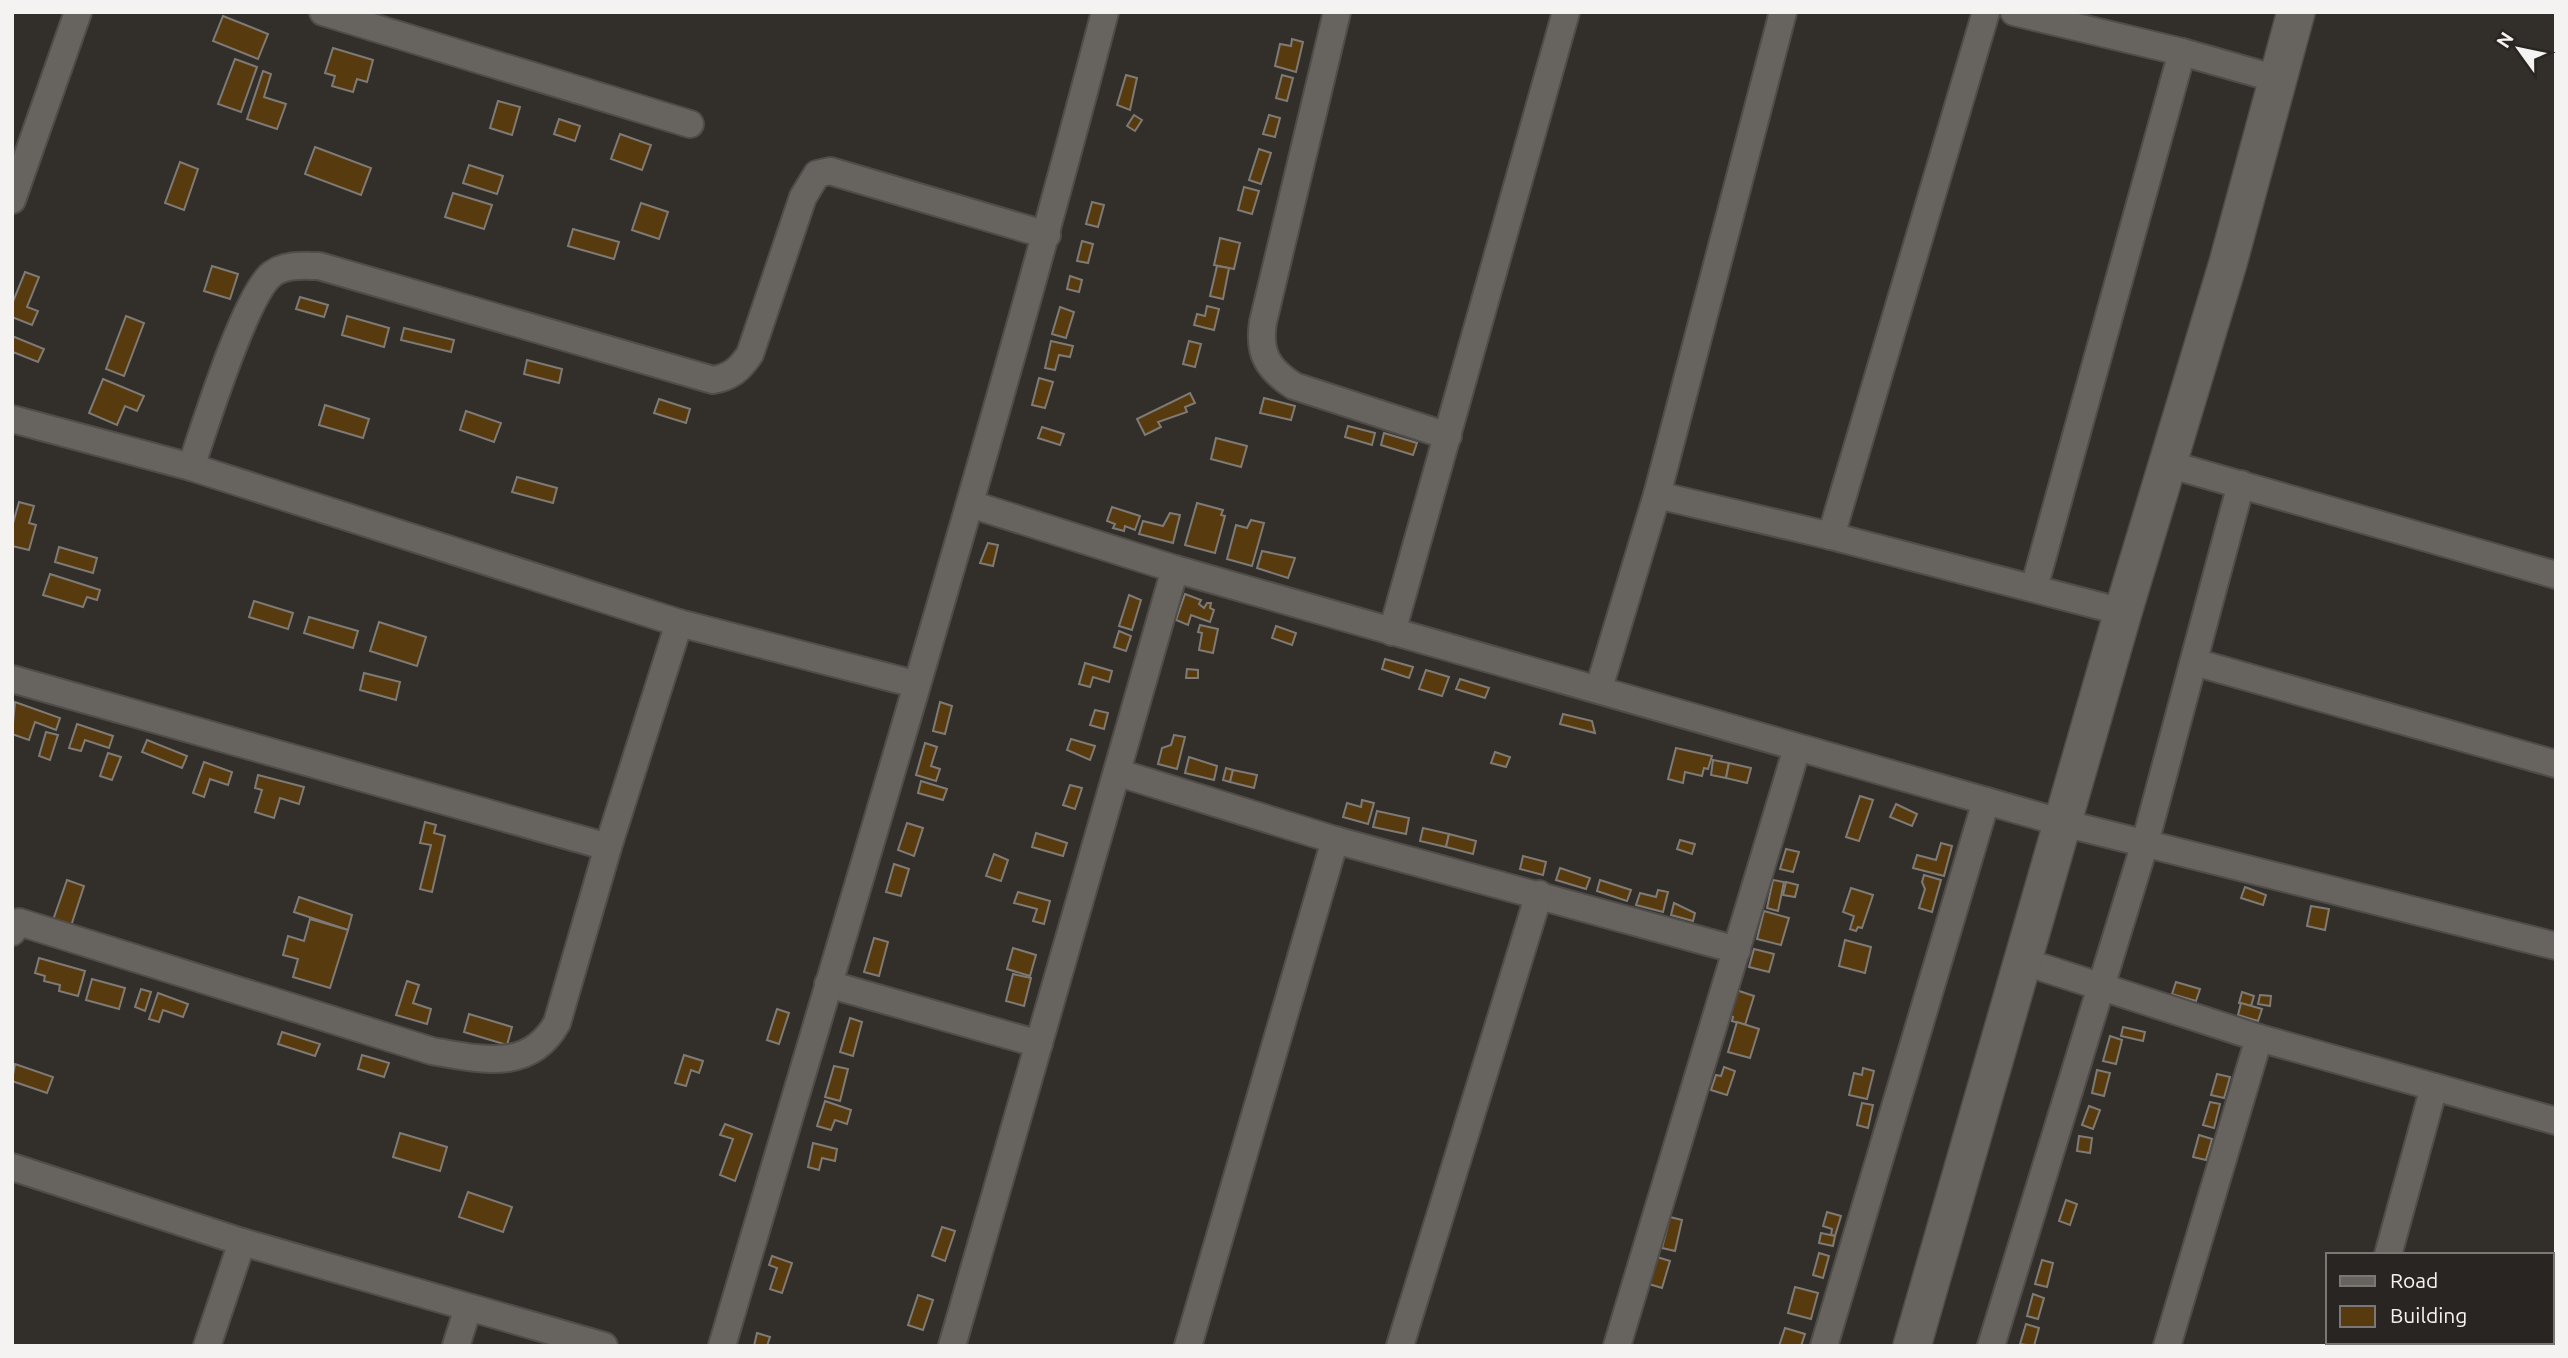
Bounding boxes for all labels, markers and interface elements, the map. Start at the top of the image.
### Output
north arrow [2484,14,2554,84]
text: N [2492,28,2518,52]
legend [2326,1253,2554,1344]
text: Road [2390,1268,2438,1292]
text: Building [2390,1303,2467,1327]

